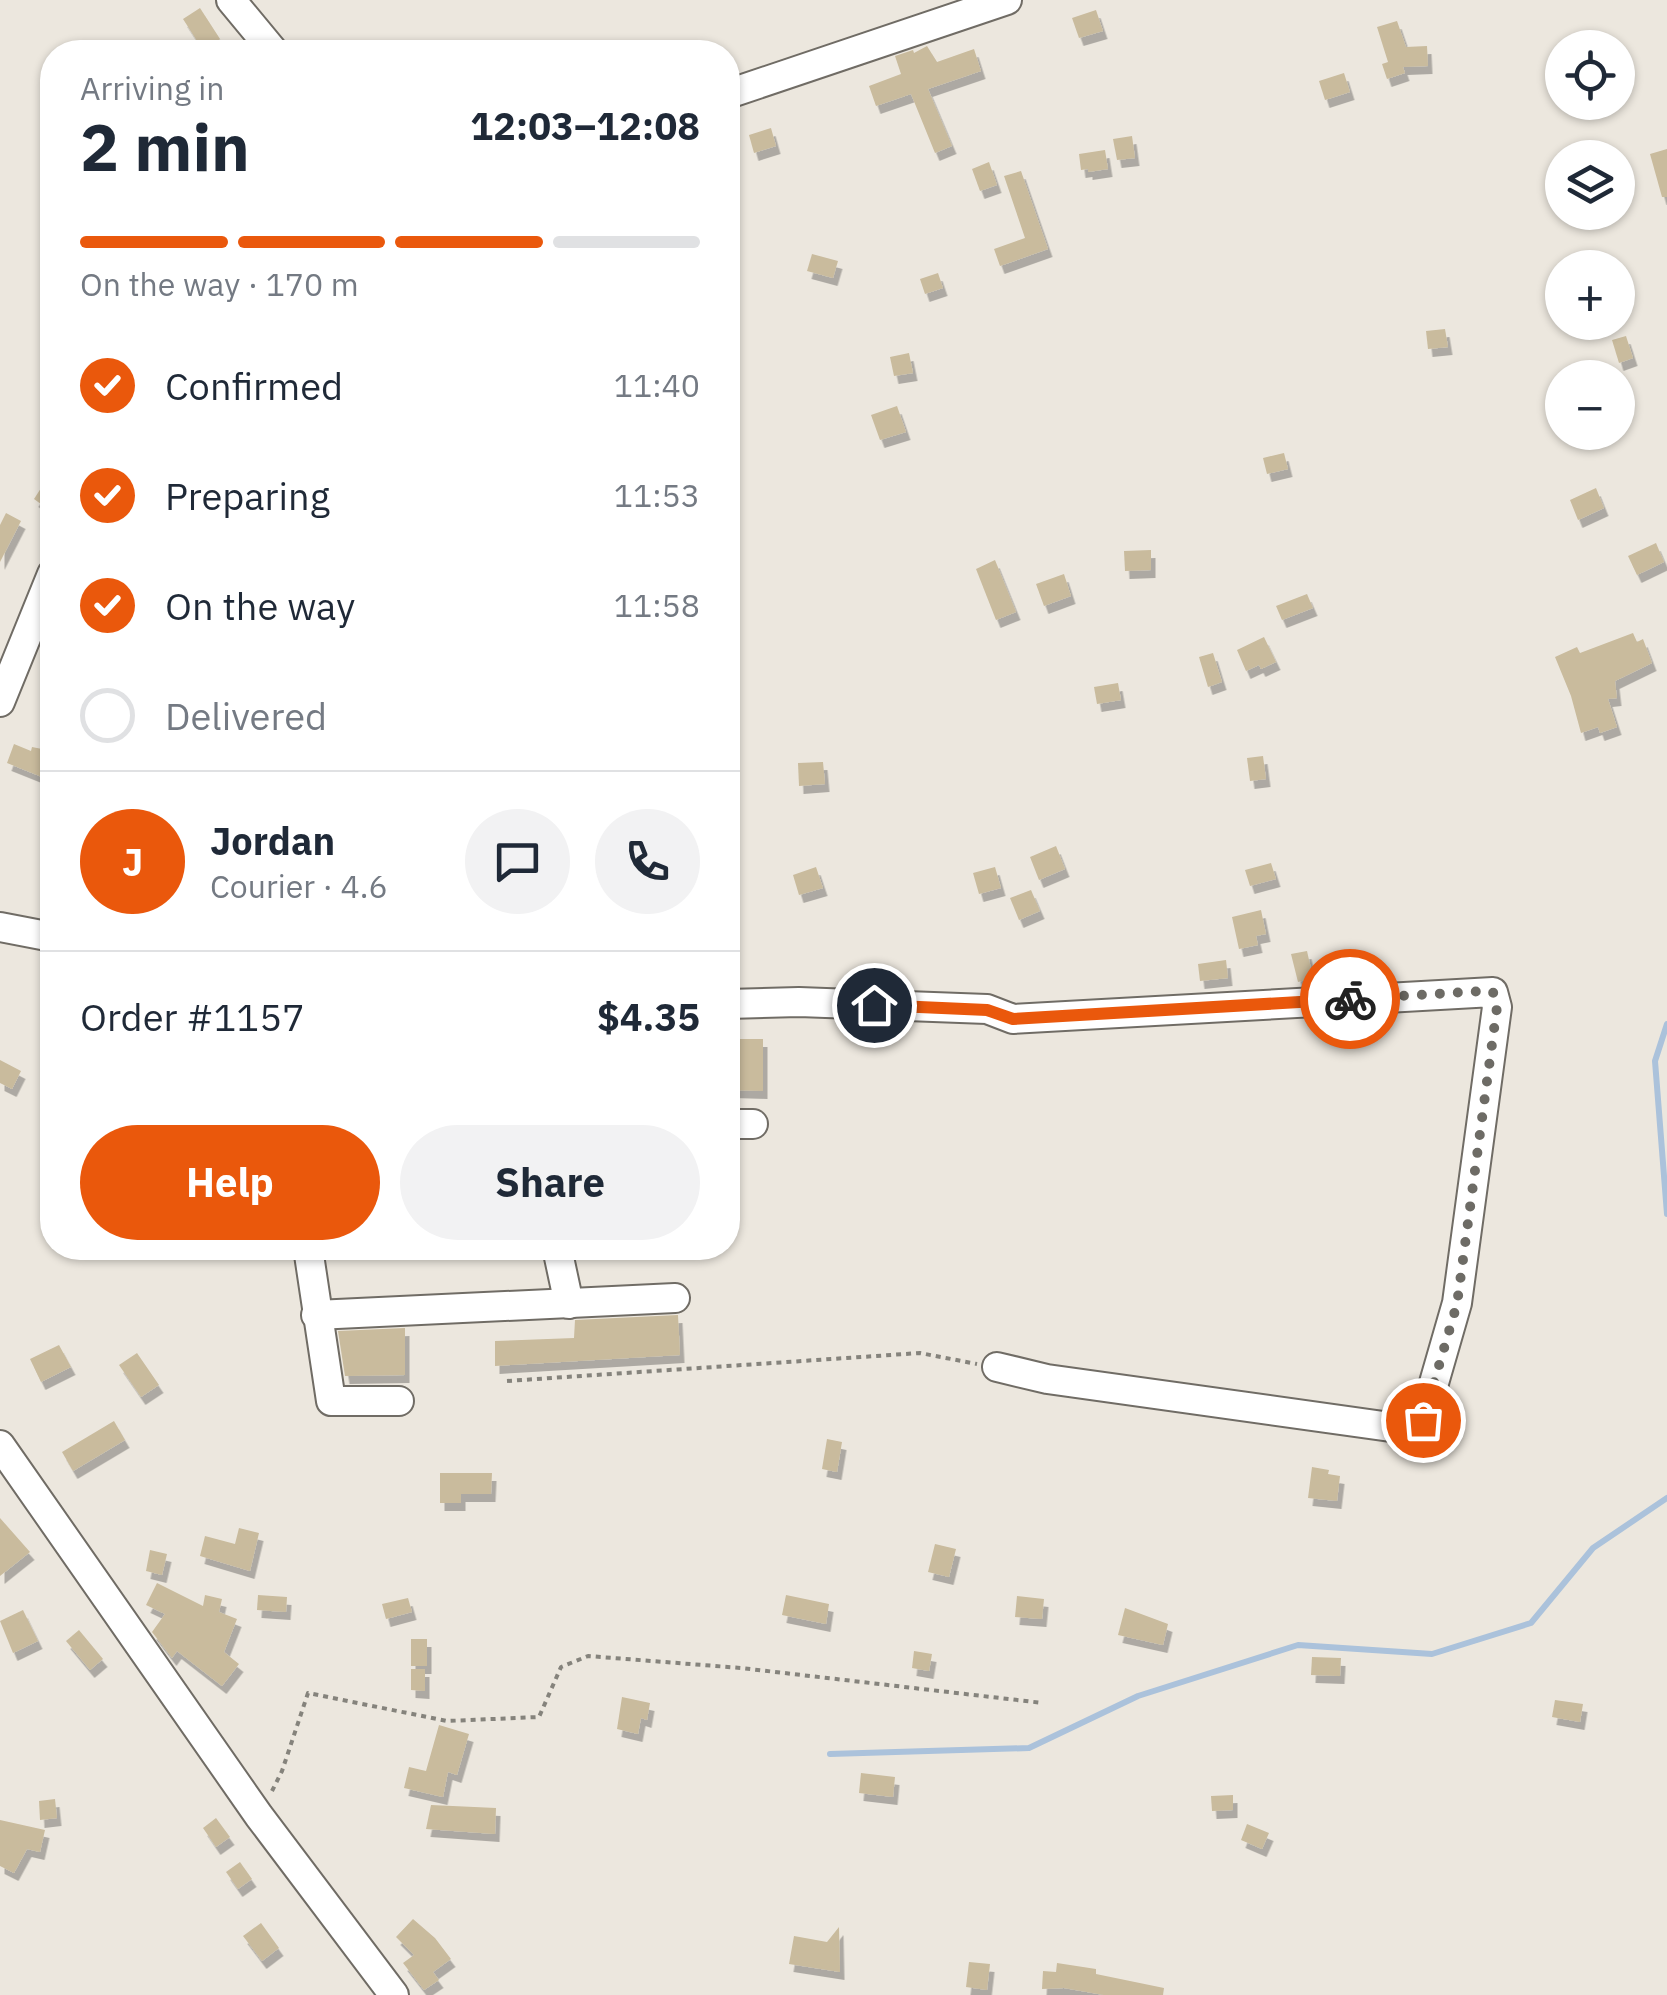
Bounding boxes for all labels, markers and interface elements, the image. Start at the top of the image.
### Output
map controls [1545,30,1635,450]
button: locate [1545,30,1635,120]
text: Arriving in [80,67,225,109]
text: 12:03–12:08 [470,101,700,150]
text: 2 min [80,104,250,189]
button: layers [1545,140,1635,230]
button: + [1545,250,1635,340]
text: On the way · 170 m [80,263,359,305]
icon: check [80,358,135,413]
button: − [1545,360,1635,450]
text: Confirmed [165,361,343,410]
text: 11:40 [614,364,700,406]
icon: check [80,468,135,523]
text: Preparing [165,471,330,520]
text: 11:53 [614,474,700,516]
icon: check [80,578,135,633]
text: On the way [165,581,355,630]
text: 11:58 [614,584,700,626]
text: Delivered [165,691,327,740]
button: chat [465,809,570,914]
button: phone [595,809,700,914]
text: Jordan [210,816,335,865]
text: J [122,837,143,886]
text: Courier · 4.6 [210,865,388,907]
courier [1300,949,1400,1049]
pin [832,963,917,1048]
icon: bike [1323,972,1378,1027]
icon: home [847,978,902,1033]
text: Order #1157 [80,992,305,1041]
text: $4.35 [597,992,700,1041]
button: Help [80,1125,380,1240]
button: Share [400,1125,700,1240]
pin [1381,1378,1466,1463]
icon: bag [1396,1393,1451,1448]

